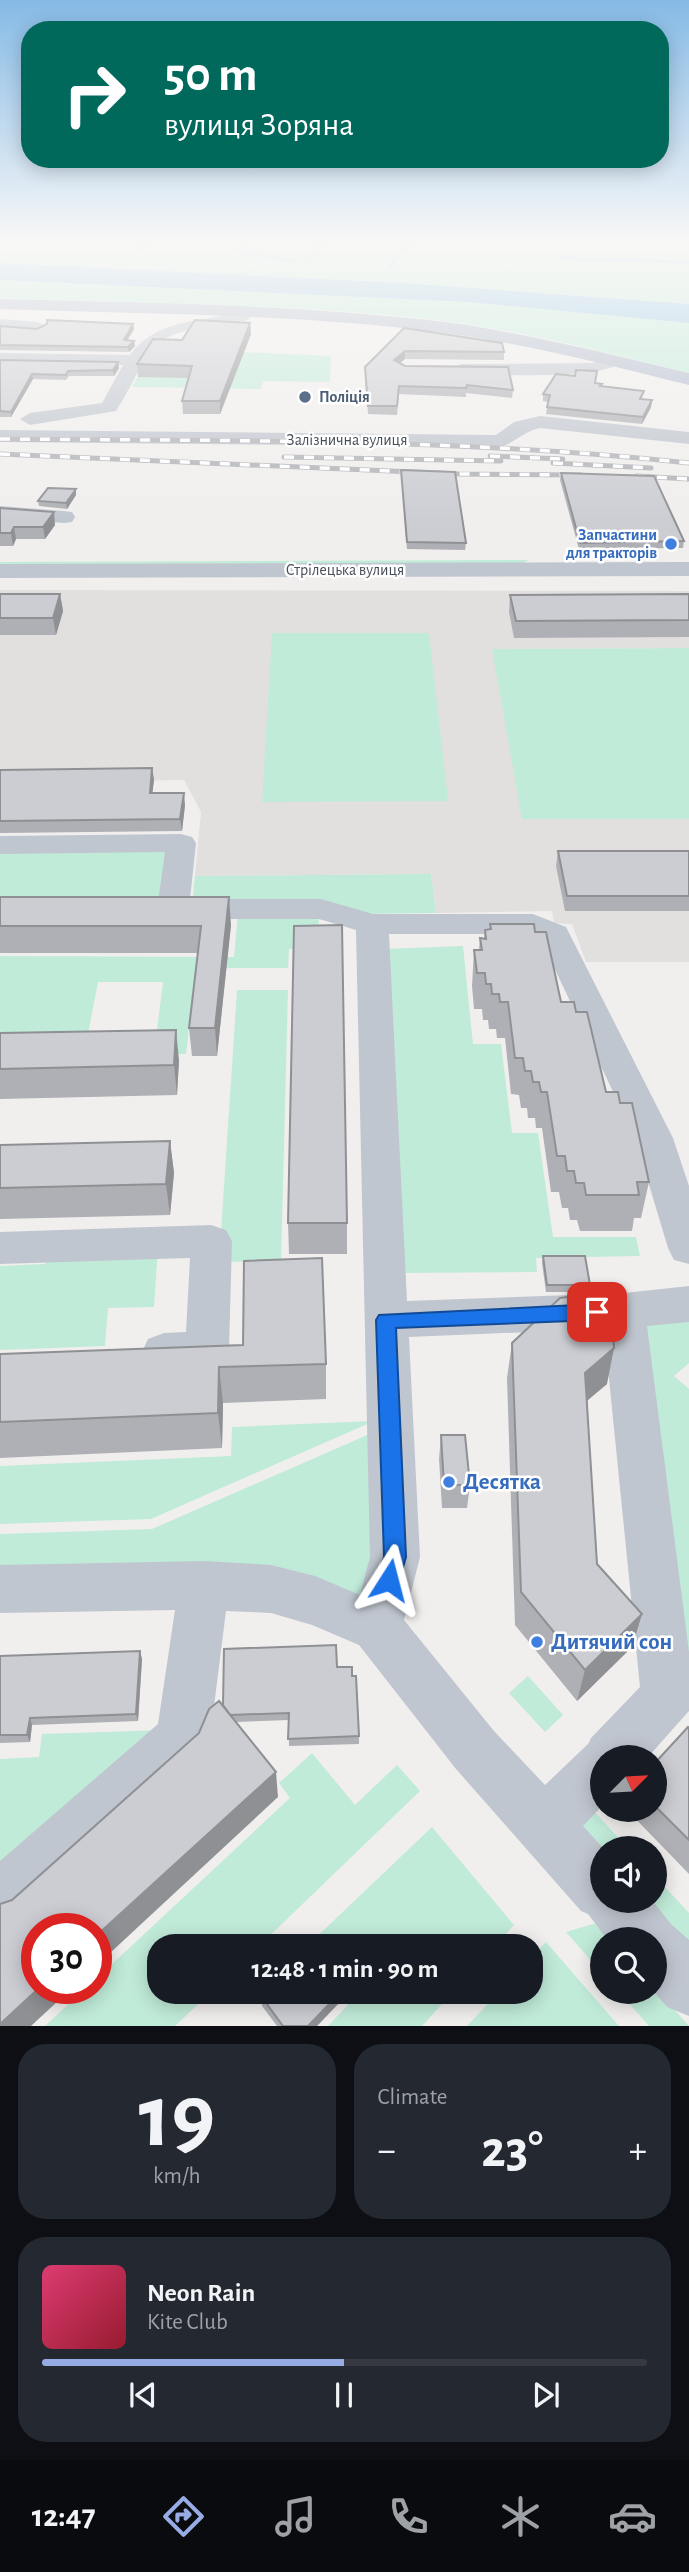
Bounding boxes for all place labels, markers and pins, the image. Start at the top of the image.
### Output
marker: Поліція [297,389,313,405]
place label: Поліція [319,389,370,405]
place label: Запчастини для тракторів [566,527,657,561]
marker: Запчастини для тракторів [663,536,679,552]
pin [567,1282,627,1342]
place label: Десятка [463,1471,541,1494]
marker: Десятка [441,1474,457,1490]
place label: Дитячий сон [551,1631,672,1654]
marker: Дитячий сон [529,1634,545,1650]

